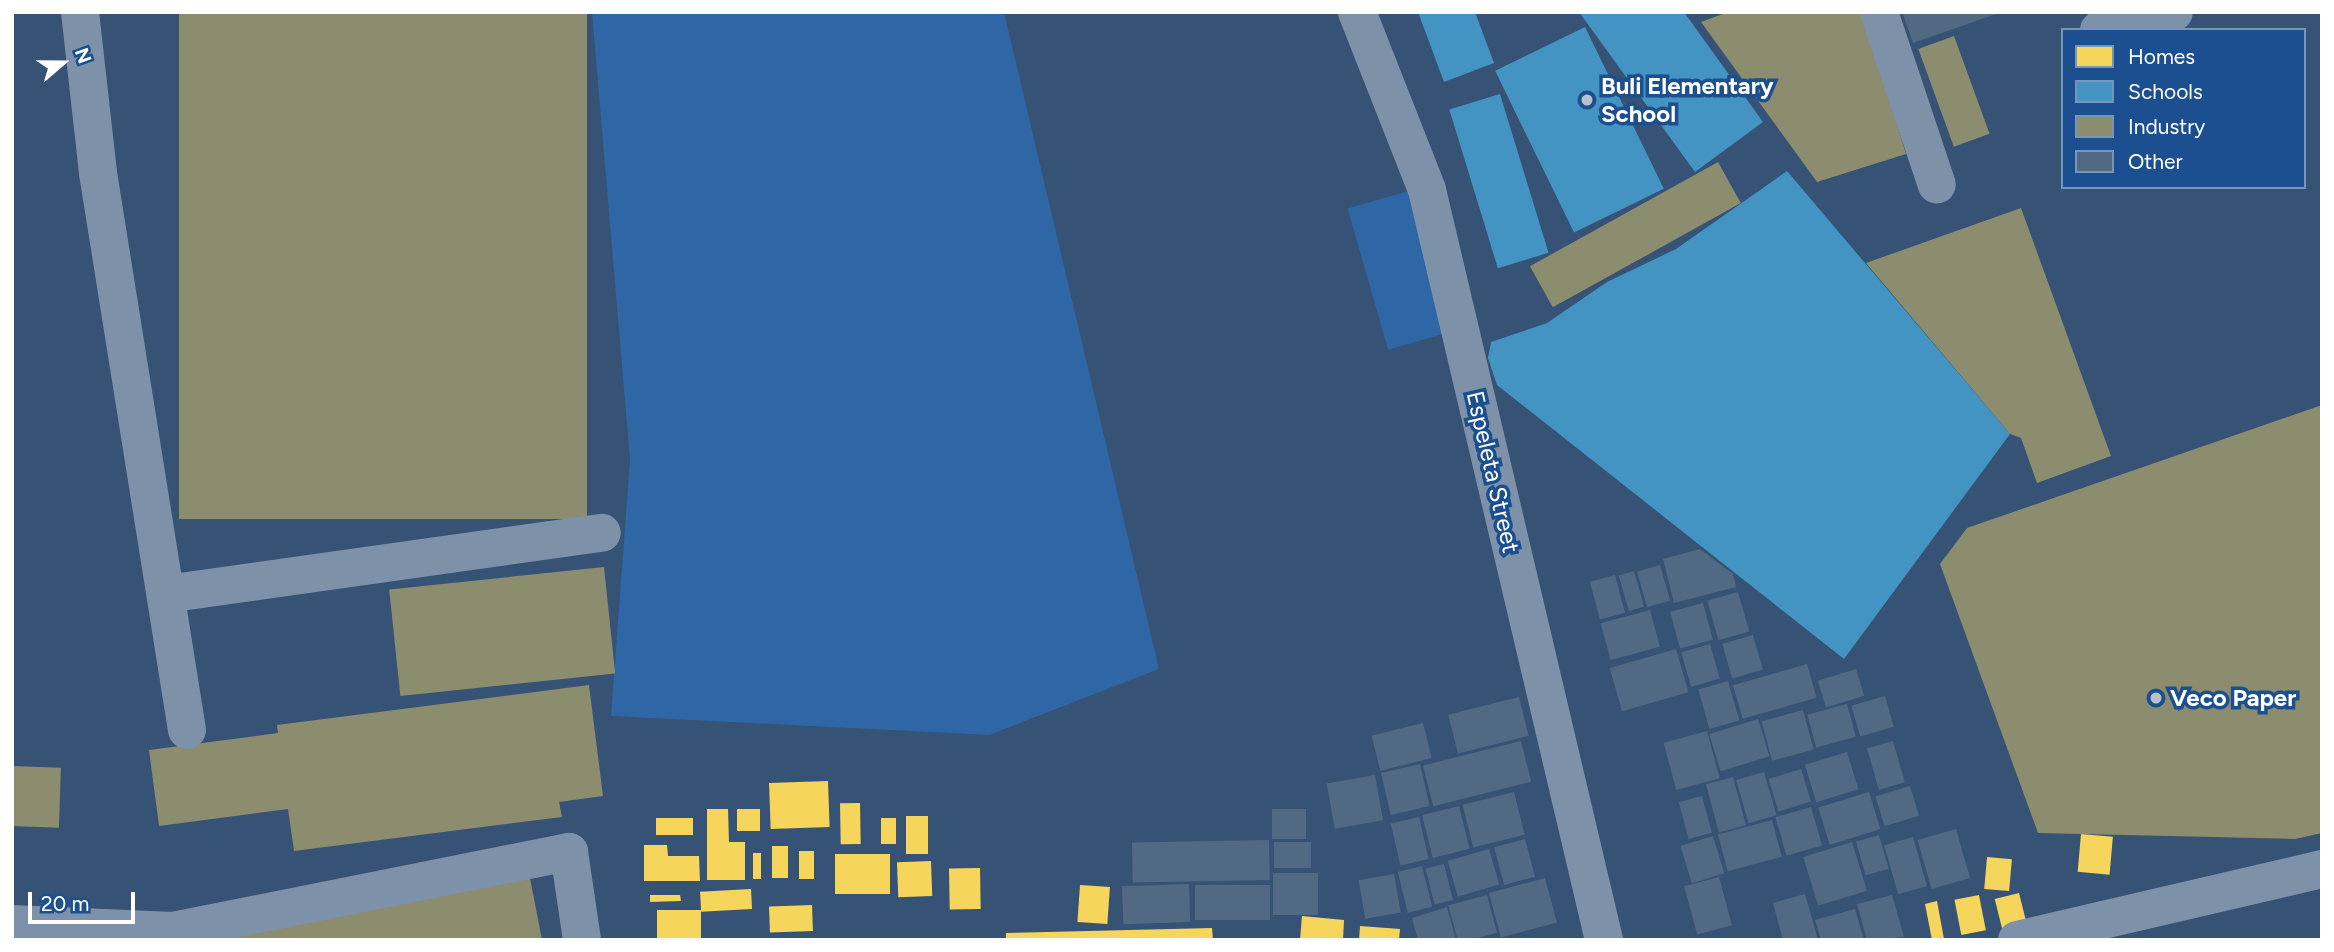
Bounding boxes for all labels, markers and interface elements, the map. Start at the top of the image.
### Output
north arrow [28,28,98,98]
legend [2061,28,2306,189]
text: Homes [2128,44,2195,69]
text: N [70,45,97,66]
place label: Buli Elementary School [1601,72,1774,128]
text: Schools [2128,79,2203,104]
marker: Buli Elementary School [1579,92,1595,108]
text: Industry [2128,114,2205,139]
text: Other [2128,149,2183,174]
street label: Espeleta Street [1460,388,1526,556]
place label: Veco Paper [2170,684,2296,712]
marker: Veco Paper [2148,690,2164,706]
scale bar [32,878,138,922]
text: 20 m [41,891,89,916]

